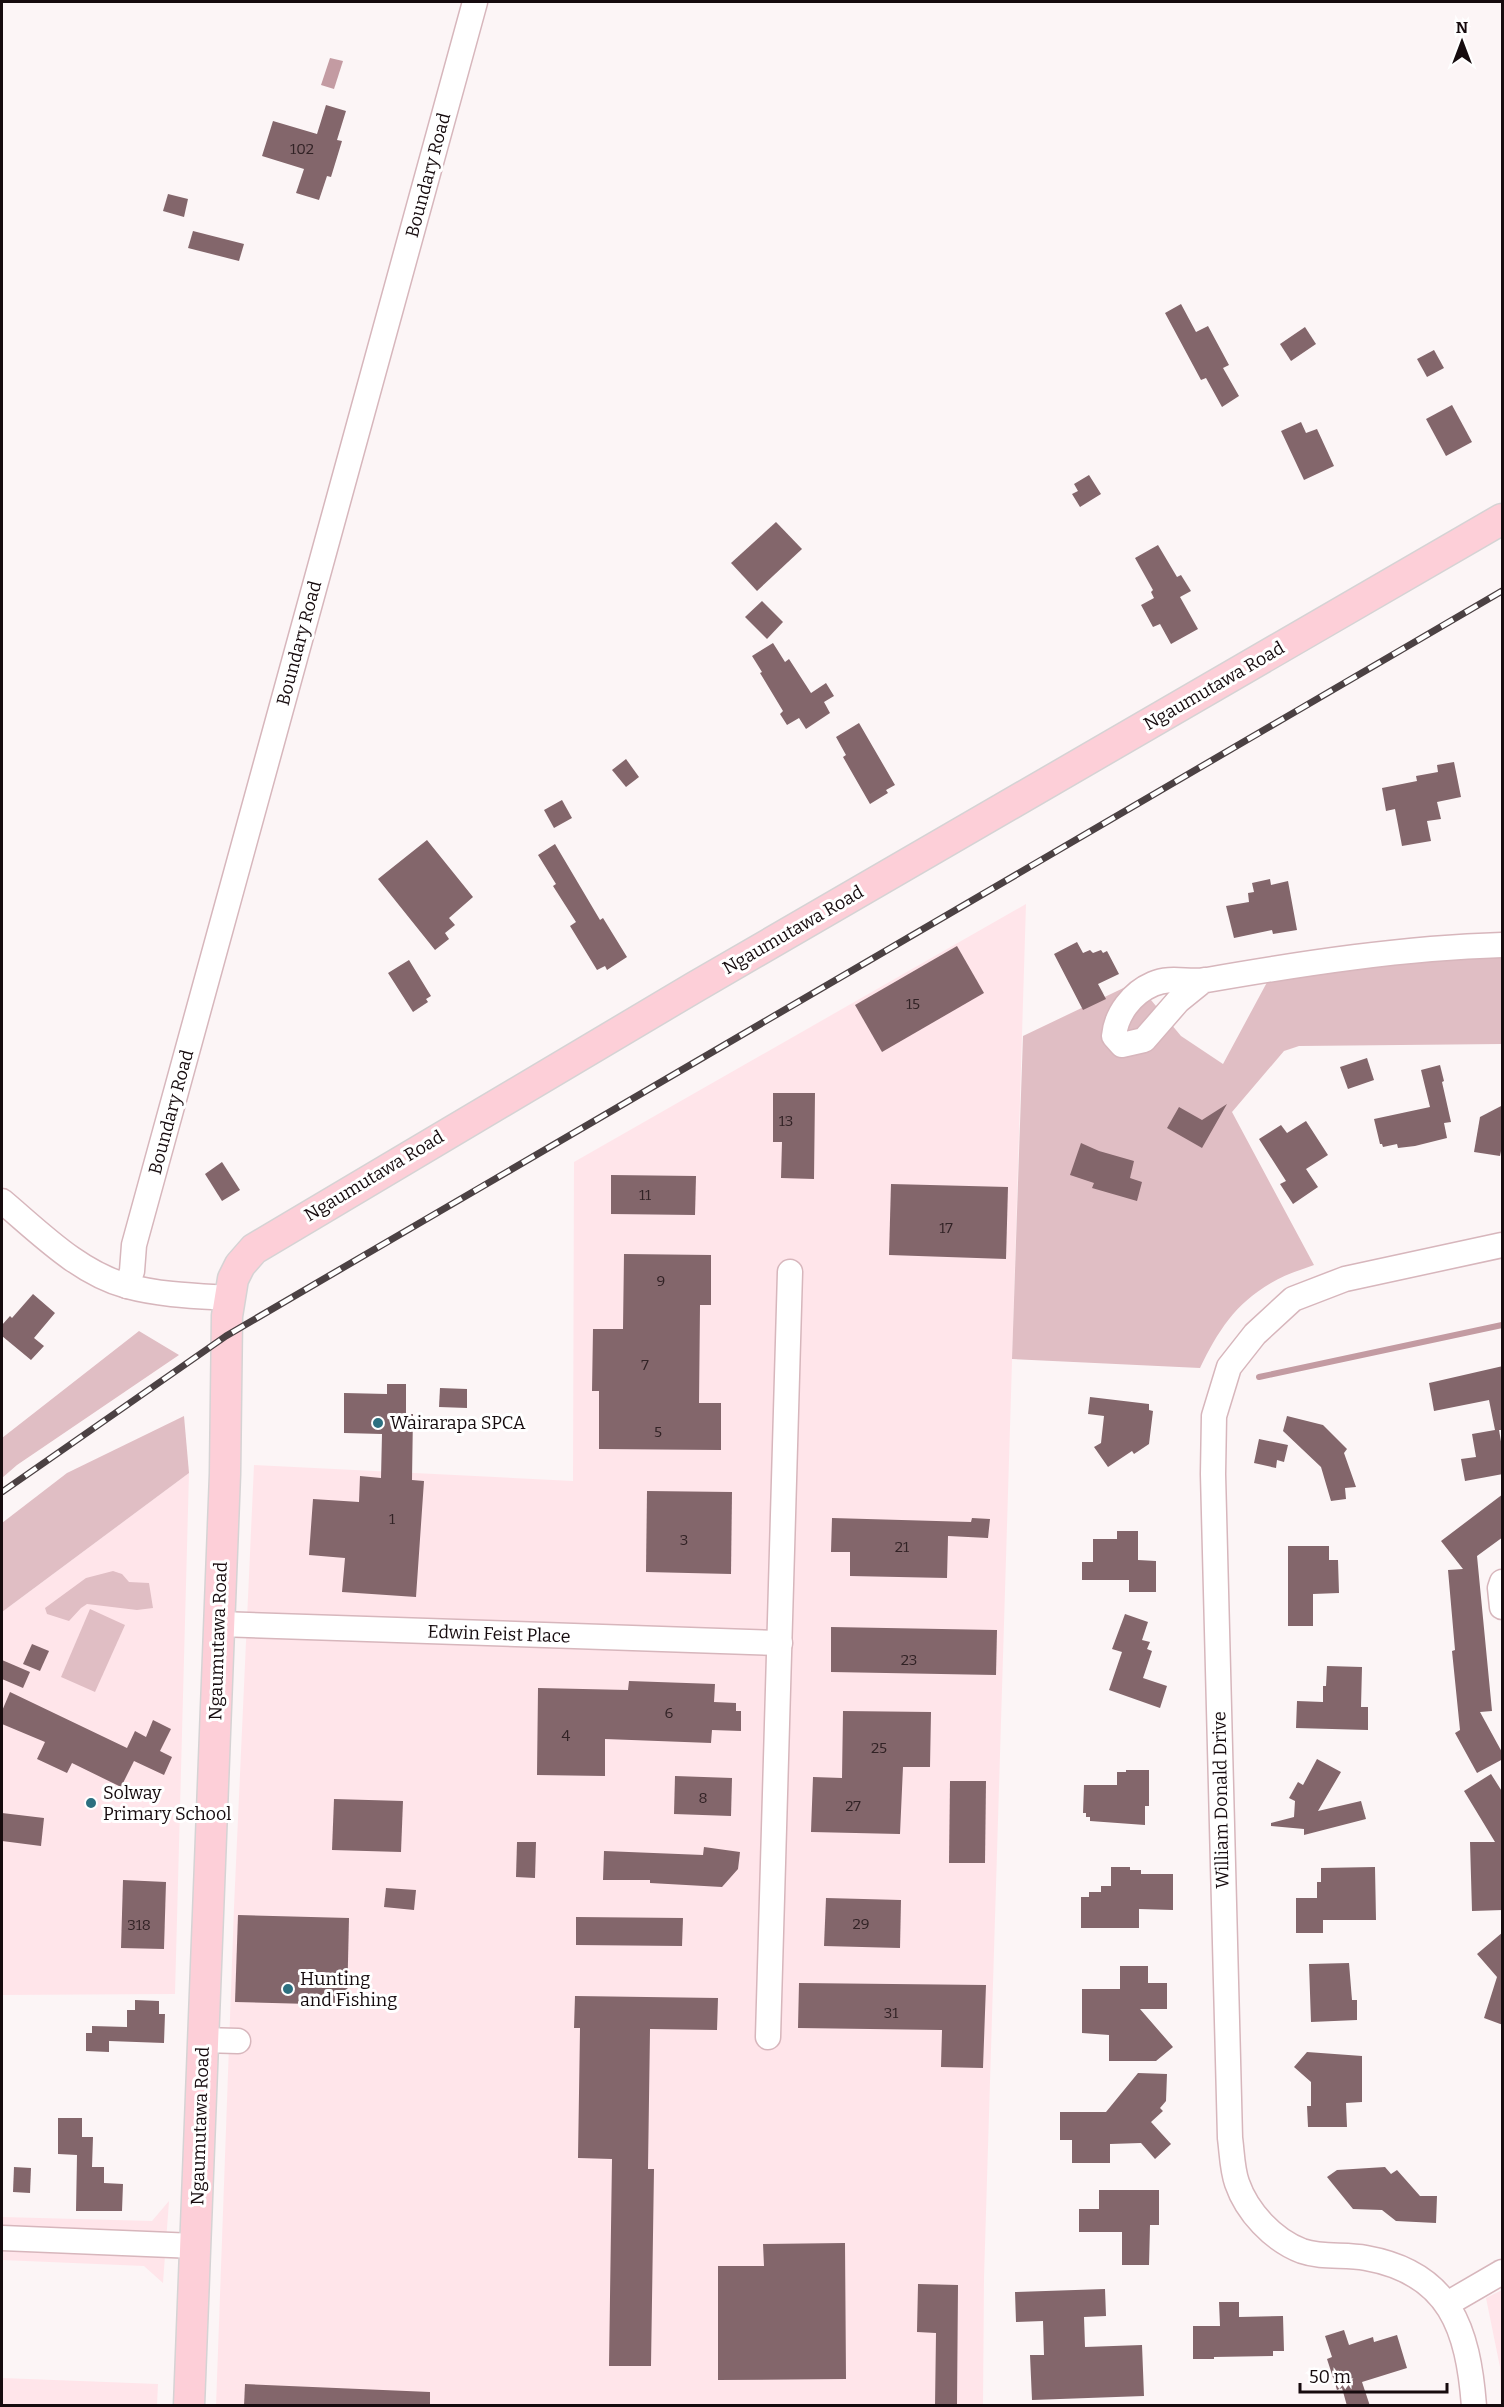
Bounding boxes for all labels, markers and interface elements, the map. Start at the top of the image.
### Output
north arrow [1432,12,1492,72]
text: N [1456,18,1468,37]
street label: Boundary Road [401,110,455,240]
house number: 102 [290,140,314,158]
street label: Boundary Road [272,578,326,708]
street label: Ngaumutawa Road [1140,637,1288,735]
street label: Ngaumutawa Road [719,881,867,979]
house number: 15 [906,995,920,1013]
street label: Boundary Road [144,1047,198,1177]
house number: 13 [779,1112,793,1130]
street label: Ngaumutawa Road [300,1126,448,1226]
house number: 11 [639,1186,651,1204]
house number: 17 [939,1219,953,1237]
house number: 9 [657,1272,665,1290]
house number: 7 [641,1356,649,1374]
place label: Wairarapa SPCA [390,1412,526,1434]
marker: Wairarapa SPCA [371,1416,385,1430]
house number: 5 [654,1423,662,1441]
house number: 1 [389,1510,395,1528]
house number: 3 [680,1531,688,1549]
house number: 21 [895,1538,909,1556]
street label: Ngaumutawa Road [204,1561,232,1721]
street label: Edwin Feist Place [427,1621,571,1647]
house number: 23 [901,1651,917,1669]
house number: 6 [665,1704,674,1722]
street label: William Donald Drive [1208,1711,1234,1889]
house number: 4 [562,1727,571,1745]
house number: 25 [871,1739,887,1757]
place label: Solway Primary School [103,1782,232,1825]
house number: 8 [698,1789,708,1807]
marker: Solway Primary School [84,1796,98,1810]
house number: 27 [845,1797,861,1815]
house number: 29 [853,1915,869,1933]
house number: 318 [127,1916,151,1934]
place label: Hunting and Fishing [300,1968,397,2011]
marker: Hunting and Fishing [281,1982,295,1996]
house number: 31 [884,2004,898,2022]
street label: Ngaumutawa Road [186,2046,214,2206]
scale bar [1300,2356,1447,2394]
text: 50 m [1309,2366,1351,2388]

